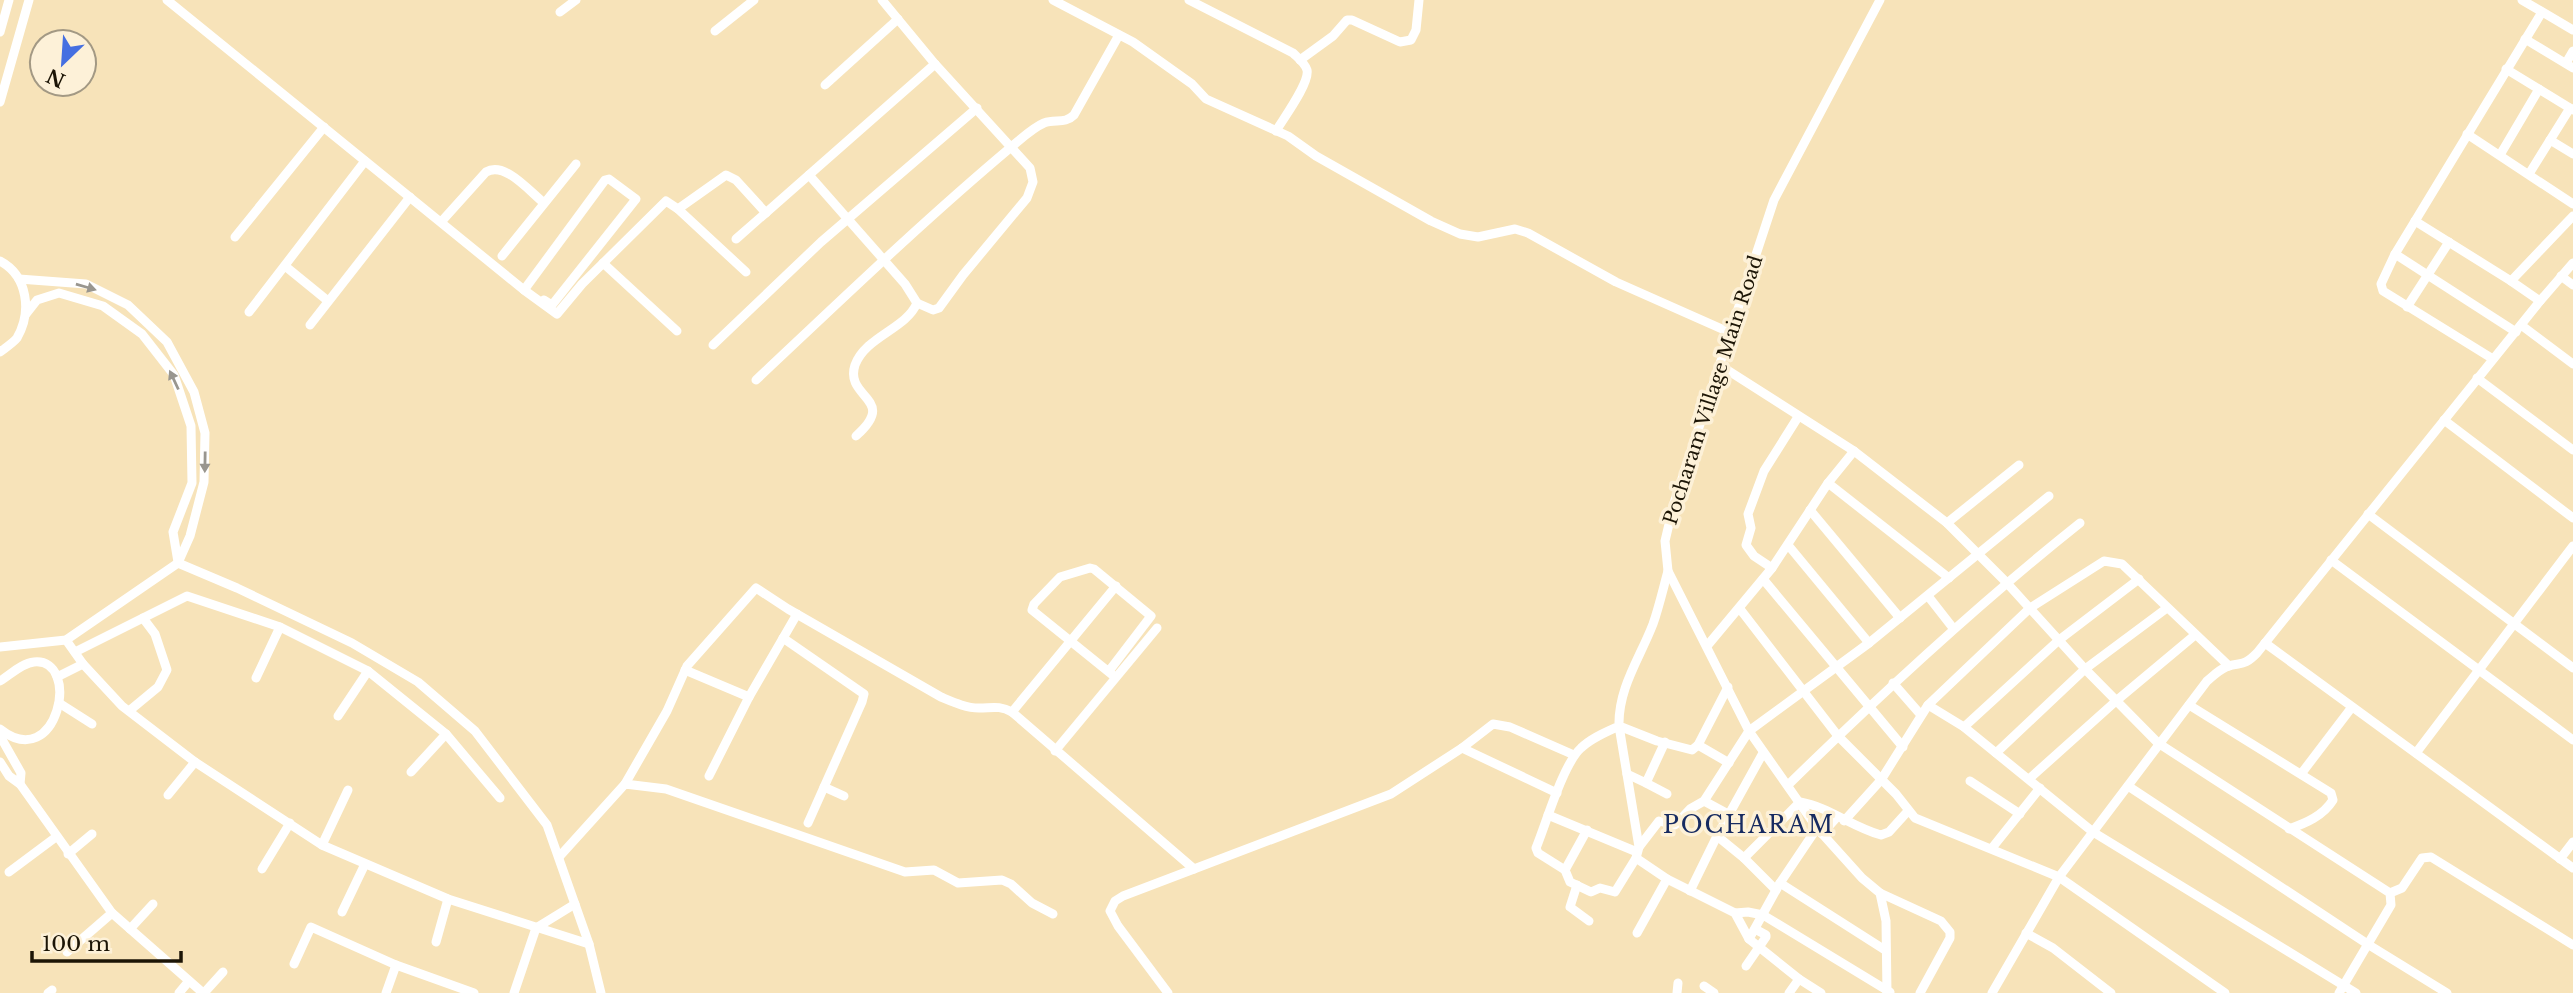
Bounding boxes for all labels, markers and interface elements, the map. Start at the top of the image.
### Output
north arrow [28,28,98,98]
text: N [43,64,69,92]
street label: Pocharam Village Main Road [1659,252,1768,528]
one-way arrow [76,282,97,292]
one-way arrow [168,370,180,390]
one-way arrow [199,451,210,473]
district label: POCHARAM [1663,811,1835,839]
scale bar [32,920,180,964]
text: 100 m [42,931,110,957]

